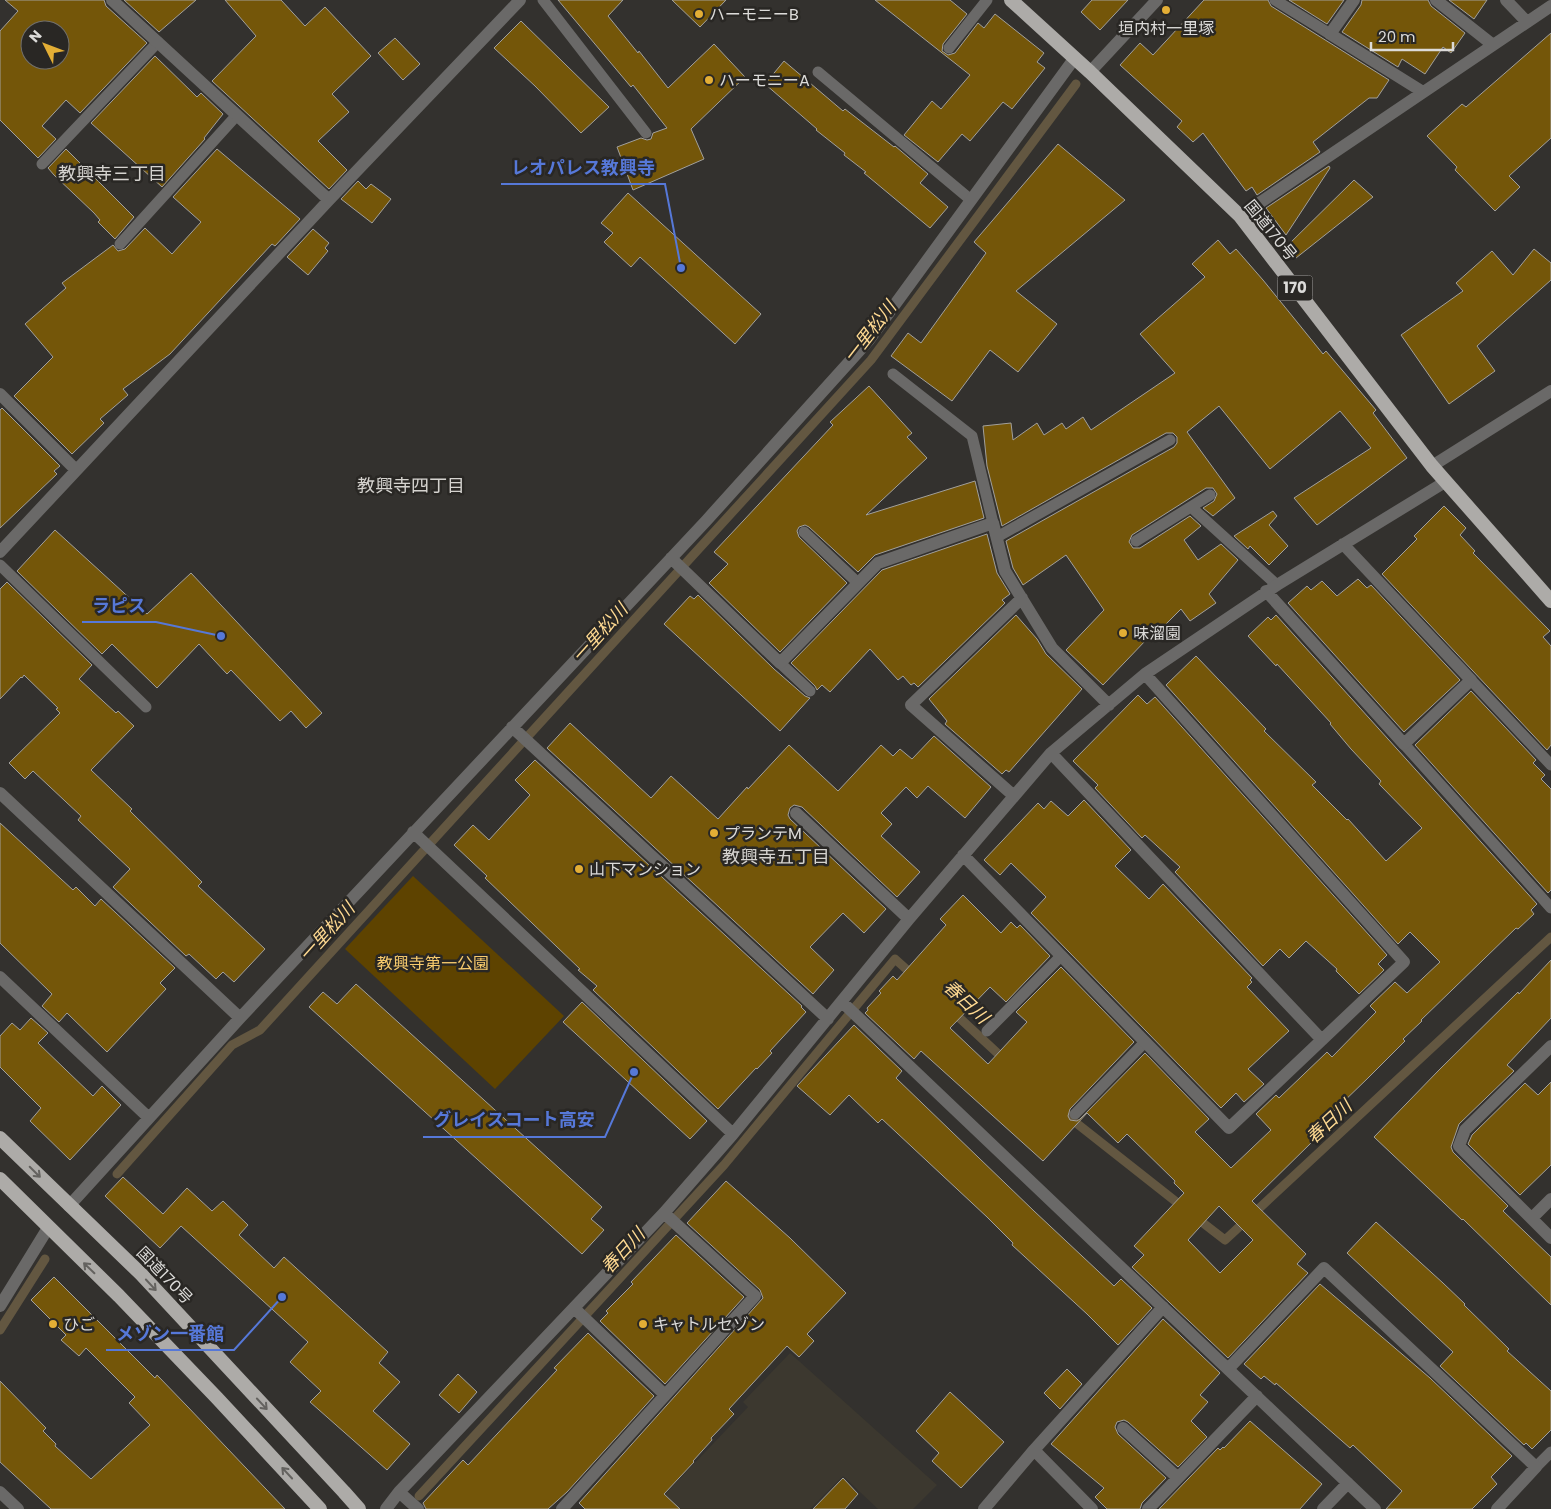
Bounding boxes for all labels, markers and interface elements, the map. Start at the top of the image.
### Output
place label: ハーモニーB [709,3,799,26]
marker: 垣内村一里塚 [1160,4,1172,16]
marker: ハーモニーB [693,8,705,20]
place label: 垣内村一里塚 [1118,17,1214,40]
north arrow [20,20,70,70]
scale bar [1371,20,1454,52]
text: N [24,26,46,47]
text: 20 m [1378,26,1416,47]
place label: ハーモニーA [719,69,810,92]
marker: ハーモニーA [703,74,715,86]
callout: レオパレス教興寺 [501,151,665,184]
text: レオパレス教興寺 [511,155,655,180]
district label: 教興寺三丁目 [58,161,166,186]
street label: 国道170号 [1239,195,1302,265]
road number: 170 [1278,276,1312,300]
water label: 一里松川 [838,294,903,368]
district label: 教興寺四丁目 [357,473,465,498]
callout: ラピス [82,589,156,622]
text: ラピス [92,593,146,618]
water label: 一里松川 [566,596,634,668]
place label: 味溜園 [1133,622,1181,645]
marker: 味溜園 [1117,627,1129,639]
place label: プランテM [724,822,802,845]
marker: プランテM [708,827,720,839]
district label: 教興寺五丁目 [722,844,830,869]
place label: 山下マンション [589,858,701,881]
marker: 山下マンション [573,863,585,875]
water label: 一里松川 [293,895,361,967]
park label: 教興寺第一公園 [377,952,489,975]
water label: 春日川 [938,974,996,1031]
water label: 春日川 [1300,1093,1358,1149]
callout: グレイスコート高安 [423,1104,605,1137]
text: グレイスコート高安 [433,1107,595,1132]
one-way arrow [28,1166,41,1178]
water label: 春日川 [595,1221,652,1279]
street label: 国道170号 [131,1241,198,1309]
one-way arrow [84,1262,96,1274]
one-way arrow [145,1279,157,1292]
place label: ひご [63,1313,95,1336]
place label: キャトルセゾン [653,1313,765,1336]
callout: メゾン一番館 [106,1317,234,1350]
marker: ひご [47,1318,59,1330]
marker: キャトルセゾン [637,1318,649,1330]
text: メゾン一番館 [116,1321,224,1346]
one-way arrow [257,1397,268,1410]
one-way arrow [281,1467,292,1480]

